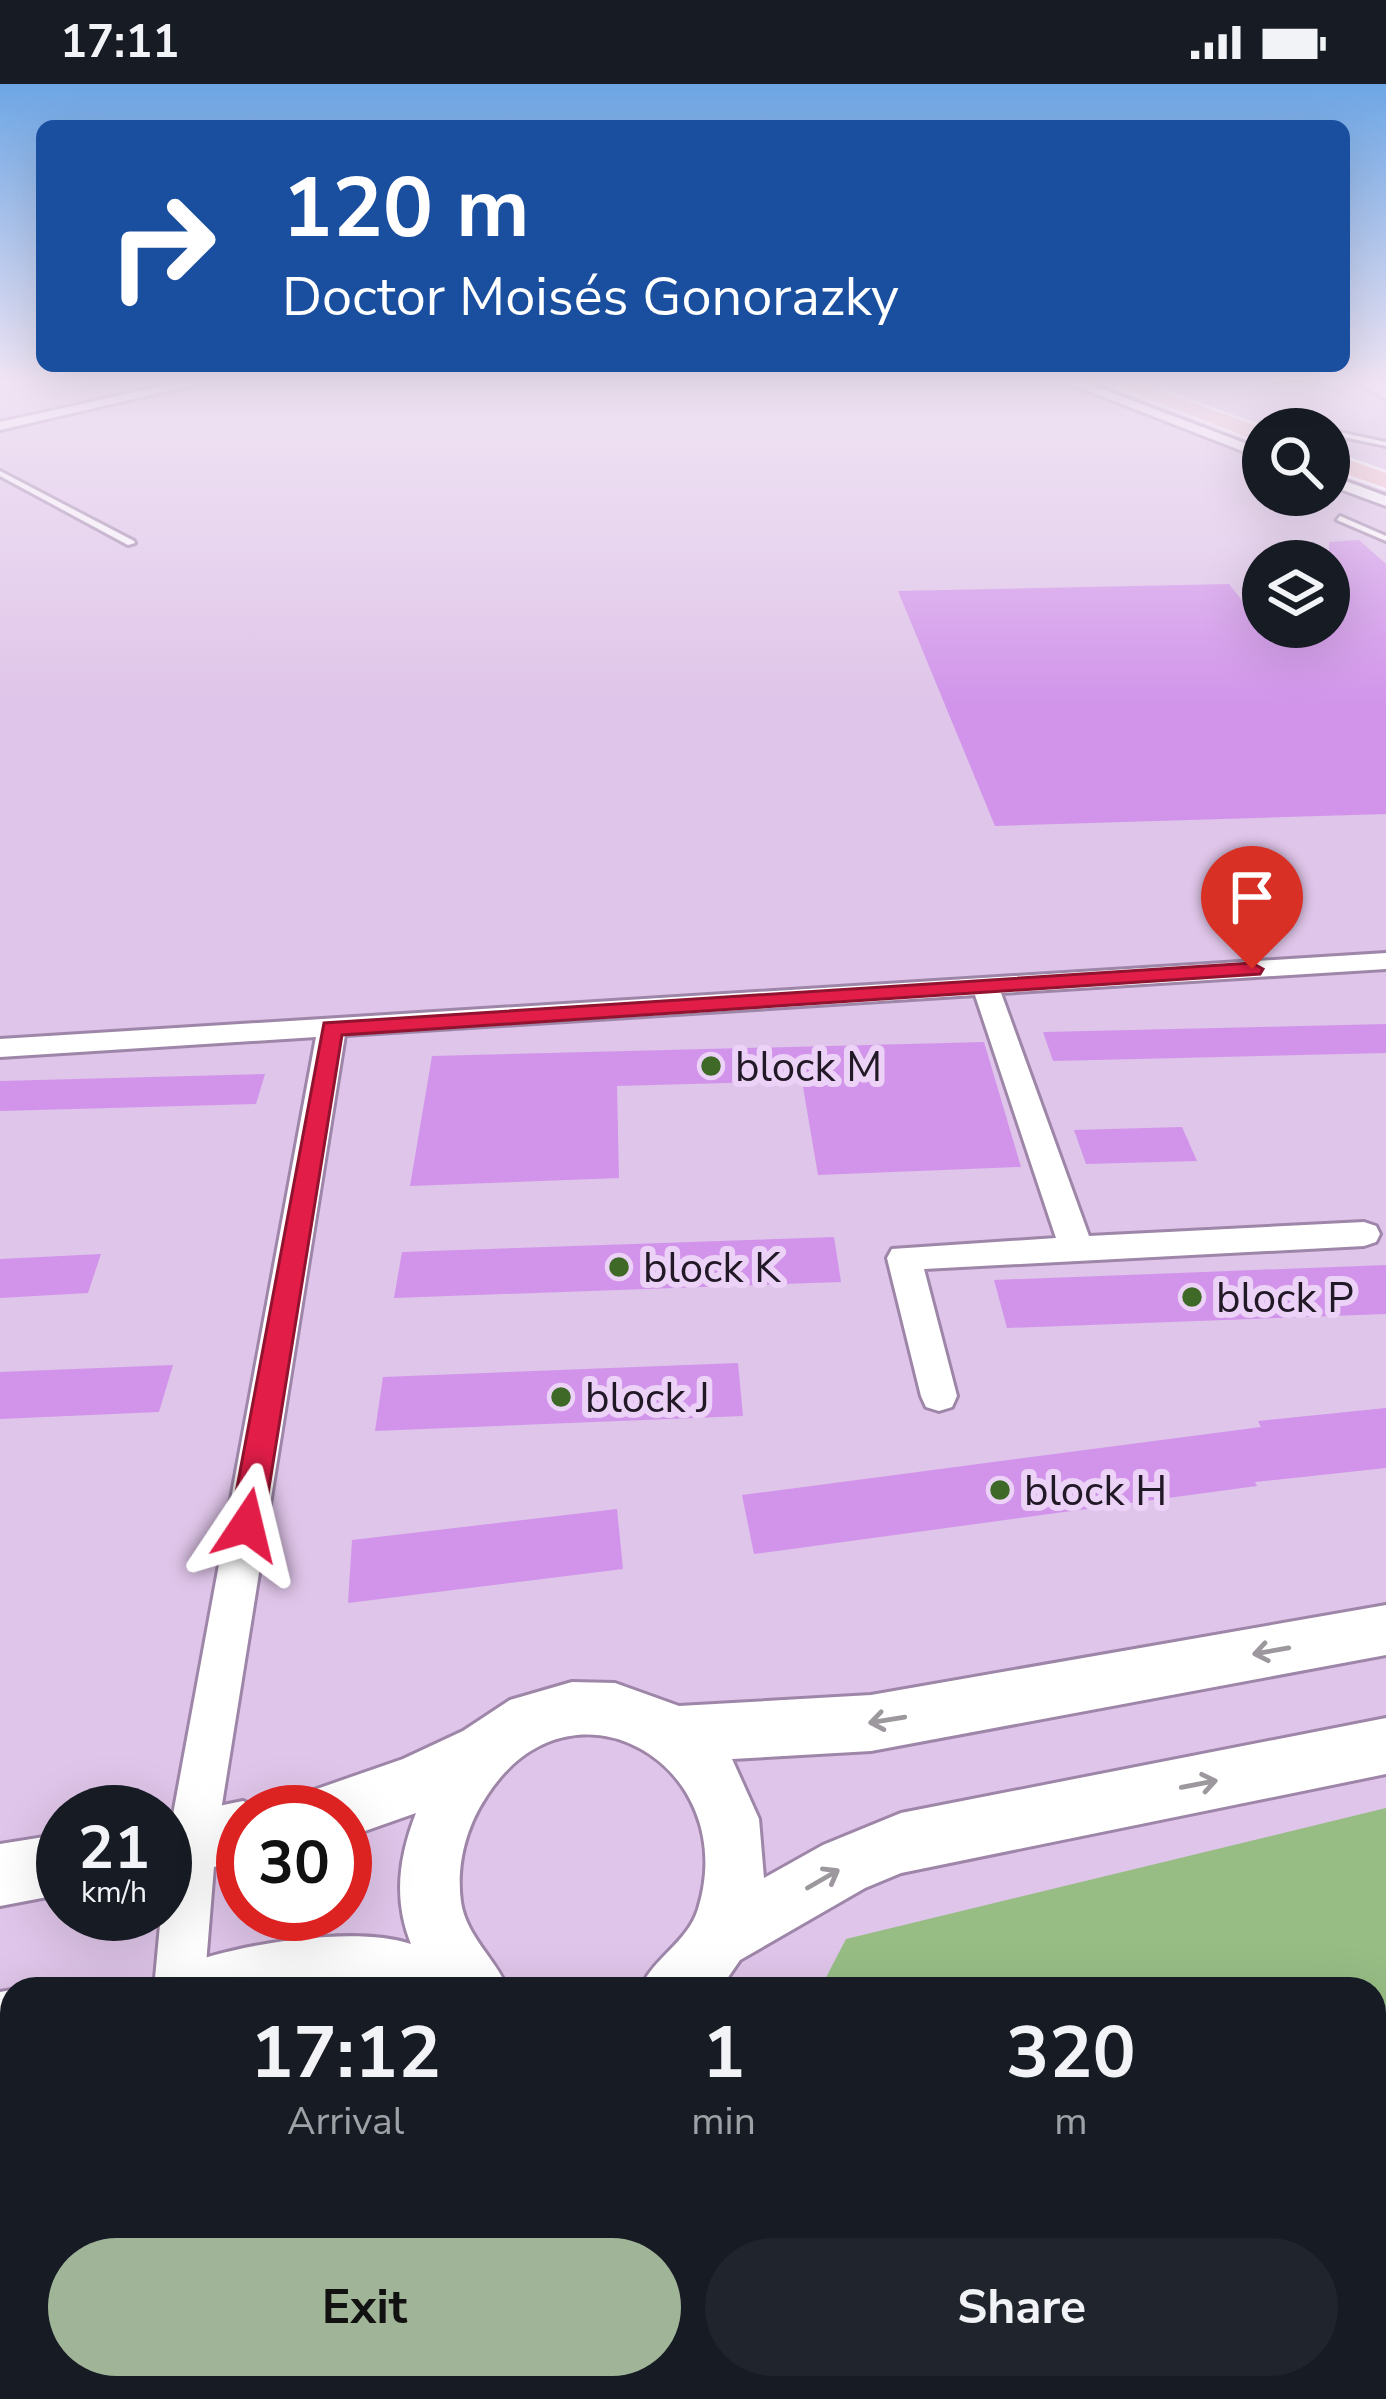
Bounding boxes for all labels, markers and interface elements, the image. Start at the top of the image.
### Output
text: 17:11 [60,12,179,73]
text: 120 m [282,151,530,266]
icon: right [84,168,240,324]
text: Doctor Moisés Gonorazky [282,260,899,334]
map controls [1242,408,1350,648]
button: search [1242,408,1350,516]
button: layers [1242,540,1350,648]
pin [1201,846,1303,969]
icon: arrive [1219,864,1285,930]
place label: block M [735,1039,882,1096]
marker: block M [698,1053,724,1079]
place label: block K [643,1240,781,1297]
marker: block K [606,1254,632,1280]
place label: block P [1216,1270,1354,1327]
marker: block P [1179,1284,1205,1310]
place label: block J [585,1370,710,1427]
marker: block J [548,1384,574,1410]
position arrow [184,1462,310,1588]
place label: block H [1024,1463,1167,1520]
marker: block H [987,1477,1013,1503]
one-way arrow [1252,1641,1291,1663]
one-way arrow [868,1709,907,1732]
one-way arrow [1179,1771,1217,1794]
speed limit sign: 30 [216,1785,372,1941]
text: 21 [78,1807,150,1889]
one-way arrow [804,1866,839,1890]
text: km/h [81,1872,147,1913]
text: 17:12 [250,2004,441,2102]
text: 1 [702,2004,745,2102]
text: 320 [1006,2004,1136,2102]
text: Arrival [287,2095,404,2148]
text: min [691,2095,756,2148]
text: m [1054,2095,1088,2148]
button: Exit [48,2238,681,2376]
button: Share [705,2238,1338,2376]

